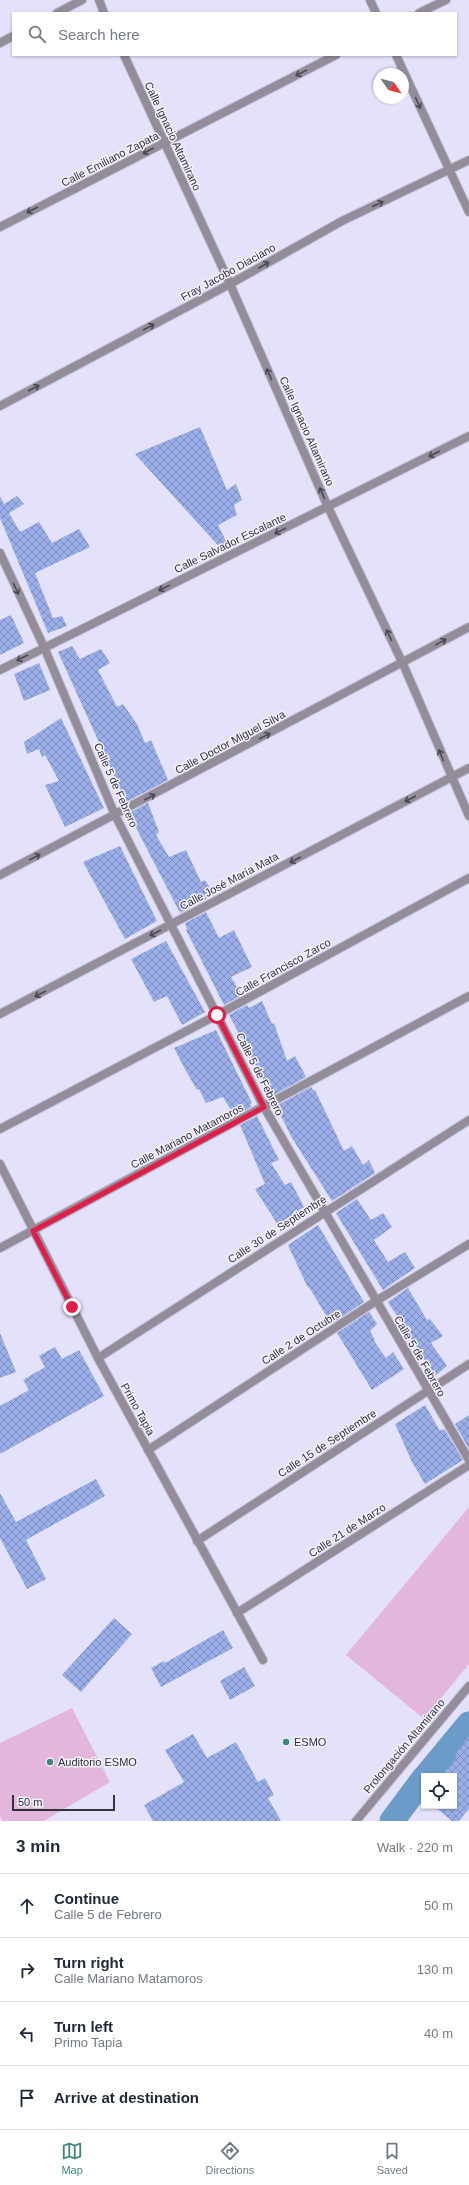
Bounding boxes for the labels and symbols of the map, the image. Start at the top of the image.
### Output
north arrow [373,68,409,104]
one-way arrow [295,70,307,77]
street label: Calle Ignacio Altamirano [142,80,204,192]
one-way arrow [415,97,422,109]
street label: Calle Emiliano Zapata [59,129,161,189]
one-way arrow [142,148,154,156]
one-way arrow [372,200,384,207]
one-way arrow [26,207,38,215]
street label: Fray Jacobo Diaciano [179,241,277,303]
one-way arrow [258,261,270,269]
one-way arrow [143,323,155,330]
one-way arrow [265,368,272,380]
street label: Calle Ignacio Altamirano [277,374,337,488]
one-way arrow [28,383,40,391]
one-way arrow [428,451,440,458]
one-way arrow [318,487,325,499]
street label: Calle Salvador Escalante [172,511,288,575]
one-way arrow [274,528,286,535]
one-way arrow [13,582,20,594]
one-way arrow [158,585,170,592]
one-way arrow [385,630,393,642]
one-way arrow [435,638,447,646]
one-way arrow [16,655,28,663]
street label: Calle Doctor Miguel Silva [173,707,288,776]
one-way arrow [259,732,271,740]
street label: Calle 5 de Febrero [92,741,140,829]
one-way arrow [437,749,445,761]
one-way arrow [144,793,156,800]
one-way arrow [404,796,416,804]
street label: Calle José María Mata [178,849,281,912]
one-way arrow [28,853,40,861]
one-way arrow [289,856,301,864]
one-way arrow [149,930,161,937]
street label: Calle Francisco Zarco [233,936,333,998]
one-way arrow [34,990,46,998]
route start [208,1006,226,1024]
street label: Calle 5 de Febrero [234,1031,286,1117]
street label: Calle Mariano Matamoros [129,1101,246,1171]
street label: Calle 30 de Septiembre [226,1193,328,1265]
route end [63,1298,81,1316]
street label: Calle 2 de Octubre [259,1307,343,1367]
street label: Calle 5 de Febrero [392,1314,448,1398]
street label: Primo Tapia [119,1381,158,1438]
street label: Calle 15 de Septiembre [276,1407,378,1479]
street label: Calle 21 de Marzo [306,1501,388,1559]
street label: Prolongación Altamirano [361,1696,447,1796]
place label: ESMO [294,1736,327,1748]
marker: ESMO [281,1737,291,1747]
place label: Auditorio ESMO [58,1756,137,1768]
marker: Auditorio ESMO [45,1757,55,1767]
scale bar [12,1793,115,1812]

